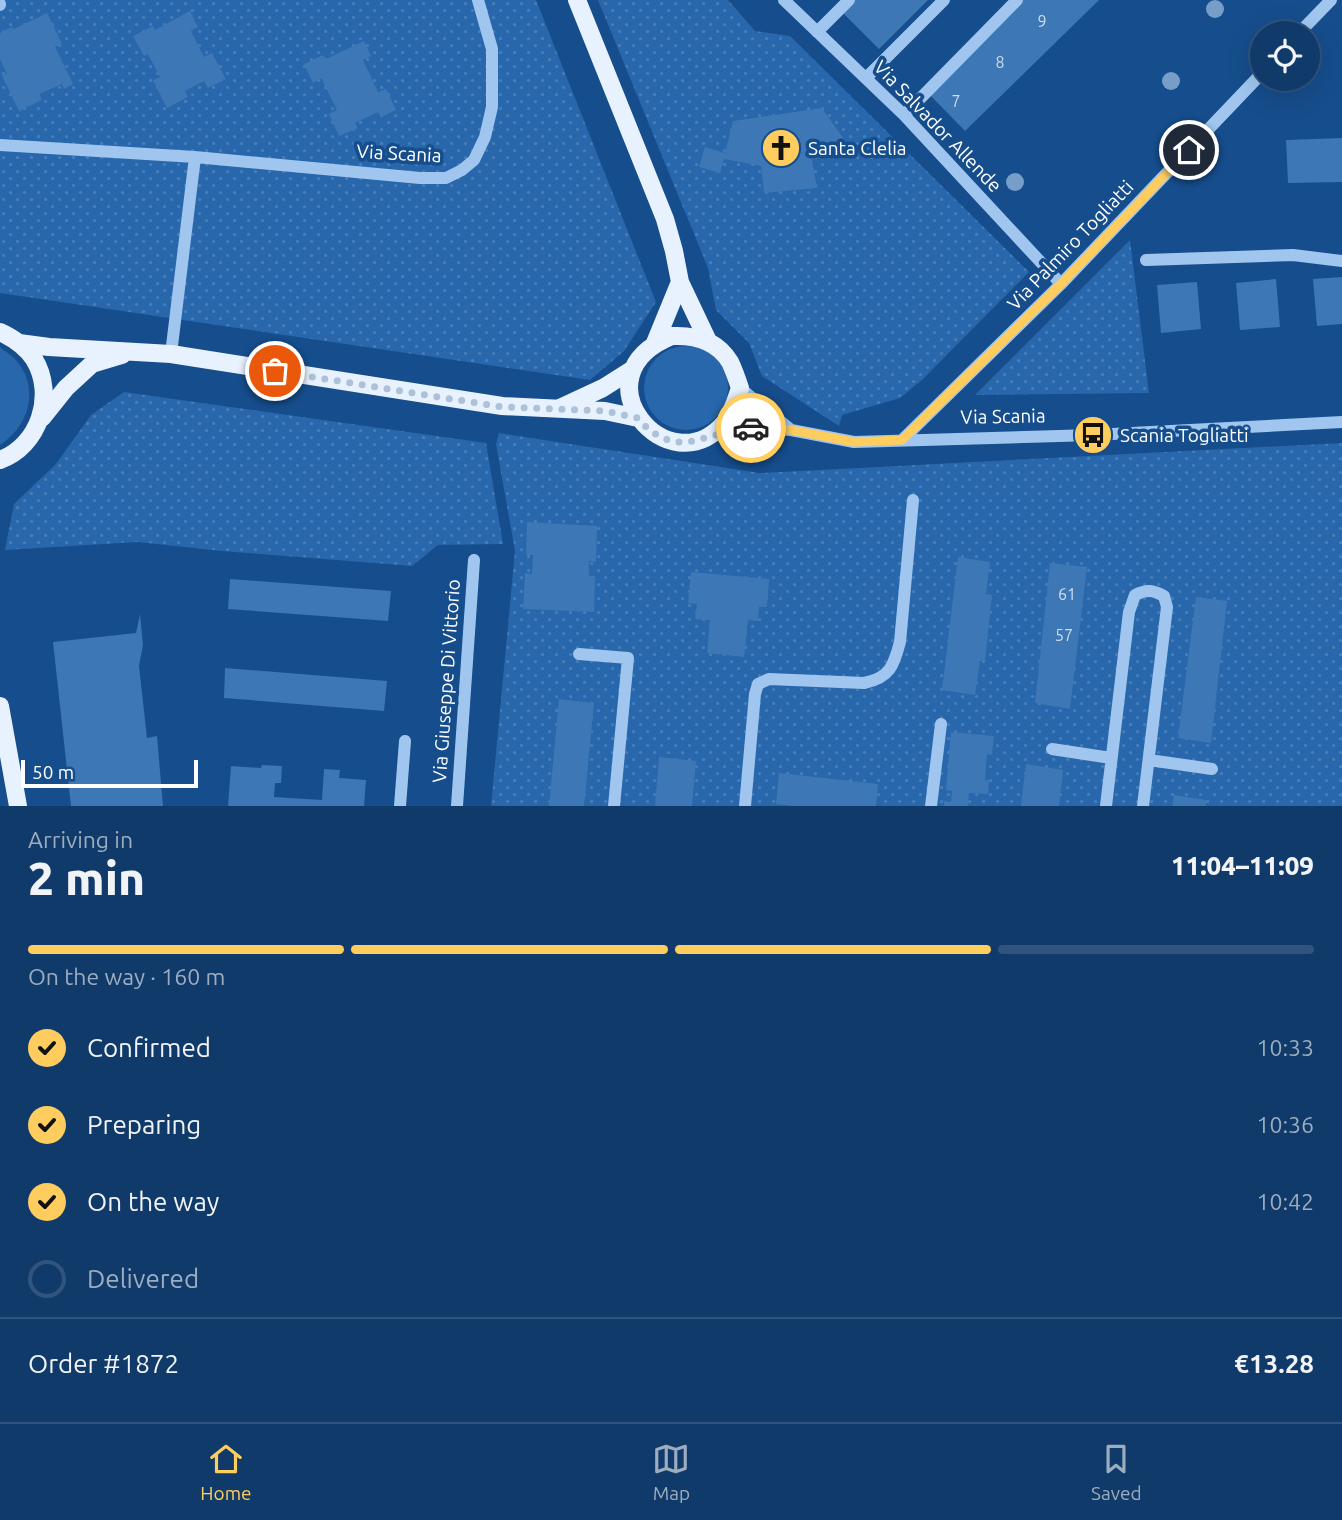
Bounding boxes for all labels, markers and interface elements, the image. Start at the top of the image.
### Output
house number: 9 [1037,12,1047,30]
map controls [1250,21,1320,91]
button: locate [1250,21,1320,91]
house number: 8 [995,53,1005,71]
street label: Via Salvador Allende [870,56,1006,196]
house number: 7 [951,92,961,110]
pin [1159,120,1219,180]
church icon: Santa Clelia [760,127,802,169]
icon: home [1170,131,1208,169]
place label: Santa Clelia [808,137,907,159]
street label: Via Scania [356,140,442,166]
street label: Via Palmiro Togliatti [1002,176,1138,314]
pin [245,341,305,401]
icon: bag [256,352,294,390]
courier [716,393,786,463]
street label: Via Scania [960,404,1046,428]
icon: car [732,409,770,447]
bus stop icon: Scania Togliatti [1072,414,1114,456]
place label: Scania Togliatti [1120,424,1249,446]
street label: Via Giuseppe Di Vittorio [428,579,464,783]
house number: 61 [1058,585,1076,603]
house number: 57 [1055,626,1073,644]
scale bar [21,757,198,789]
text: 50 m [32,761,74,783]
text: Arriving in [28,827,133,852]
text: 11:04–11:09 [1171,851,1314,880]
text: 2 min [28,852,145,904]
text: On the way · 160 m [28,964,225,989]
icon: check [28,1029,66,1067]
text: Confirmed [87,1033,211,1062]
text: 10:33 [1256,1035,1314,1060]
icon: check [28,1106,66,1144]
text: Preparing [87,1110,201,1139]
text: 10:36 [1256,1112,1314,1137]
icon: check [28,1183,66,1221]
text: On the way [87,1187,219,1216]
text: 10:42 [1256,1189,1314,1214]
text: Delivered [87,1264,199,1293]
text: Order #1872 [28,1349,179,1378]
text: €13.28 [1234,1349,1314,1378]
tab: Home [200,1440,252,1504]
tab: Map [652,1440,690,1504]
tab: Saved [1091,1440,1142,1504]

